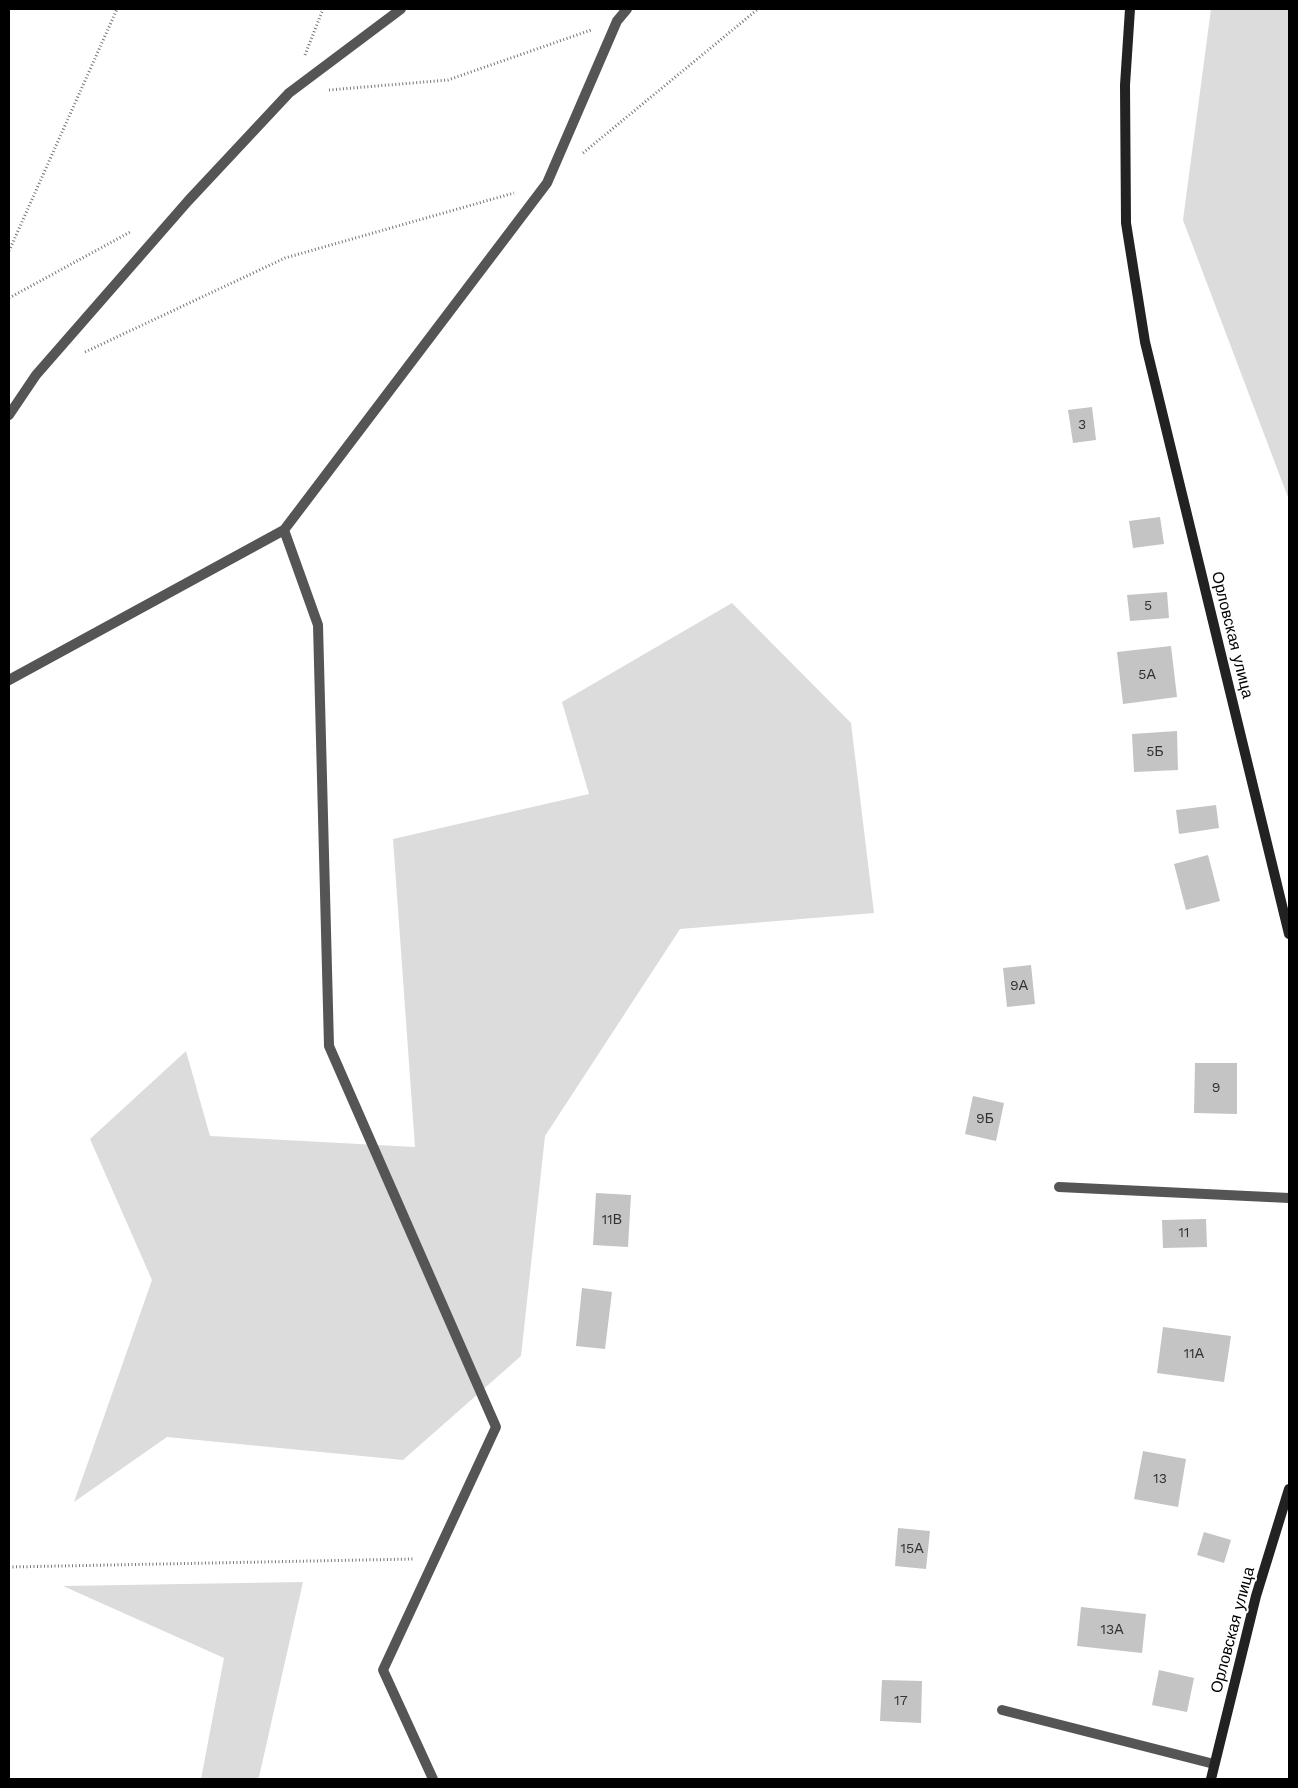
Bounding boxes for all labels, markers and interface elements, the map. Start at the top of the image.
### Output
house number: 3 [1078,417,1086,433]
street label: Орловская улица [1207,570,1257,700]
house number: 5 [1144,598,1152,614]
house number: 5А [1138,667,1156,683]
house number: 5Б [1146,744,1164,760]
house number: 9А [1010,978,1028,994]
house number: 9 [1212,1080,1220,1096]
house number: 9Б [976,1111,994,1127]
house number: 11В [602,1212,622,1228]
house number: 11 [1179,1225,1189,1241]
house number: 11А [1184,1346,1204,1362]
house number: 13 [1153,1471,1167,1487]
house number: 15А [901,1541,923,1557]
street label: Орловская улица [1207,1565,1259,1695]
house number: 13А [1101,1622,1123,1638]
house number: 17 [894,1693,908,1709]

